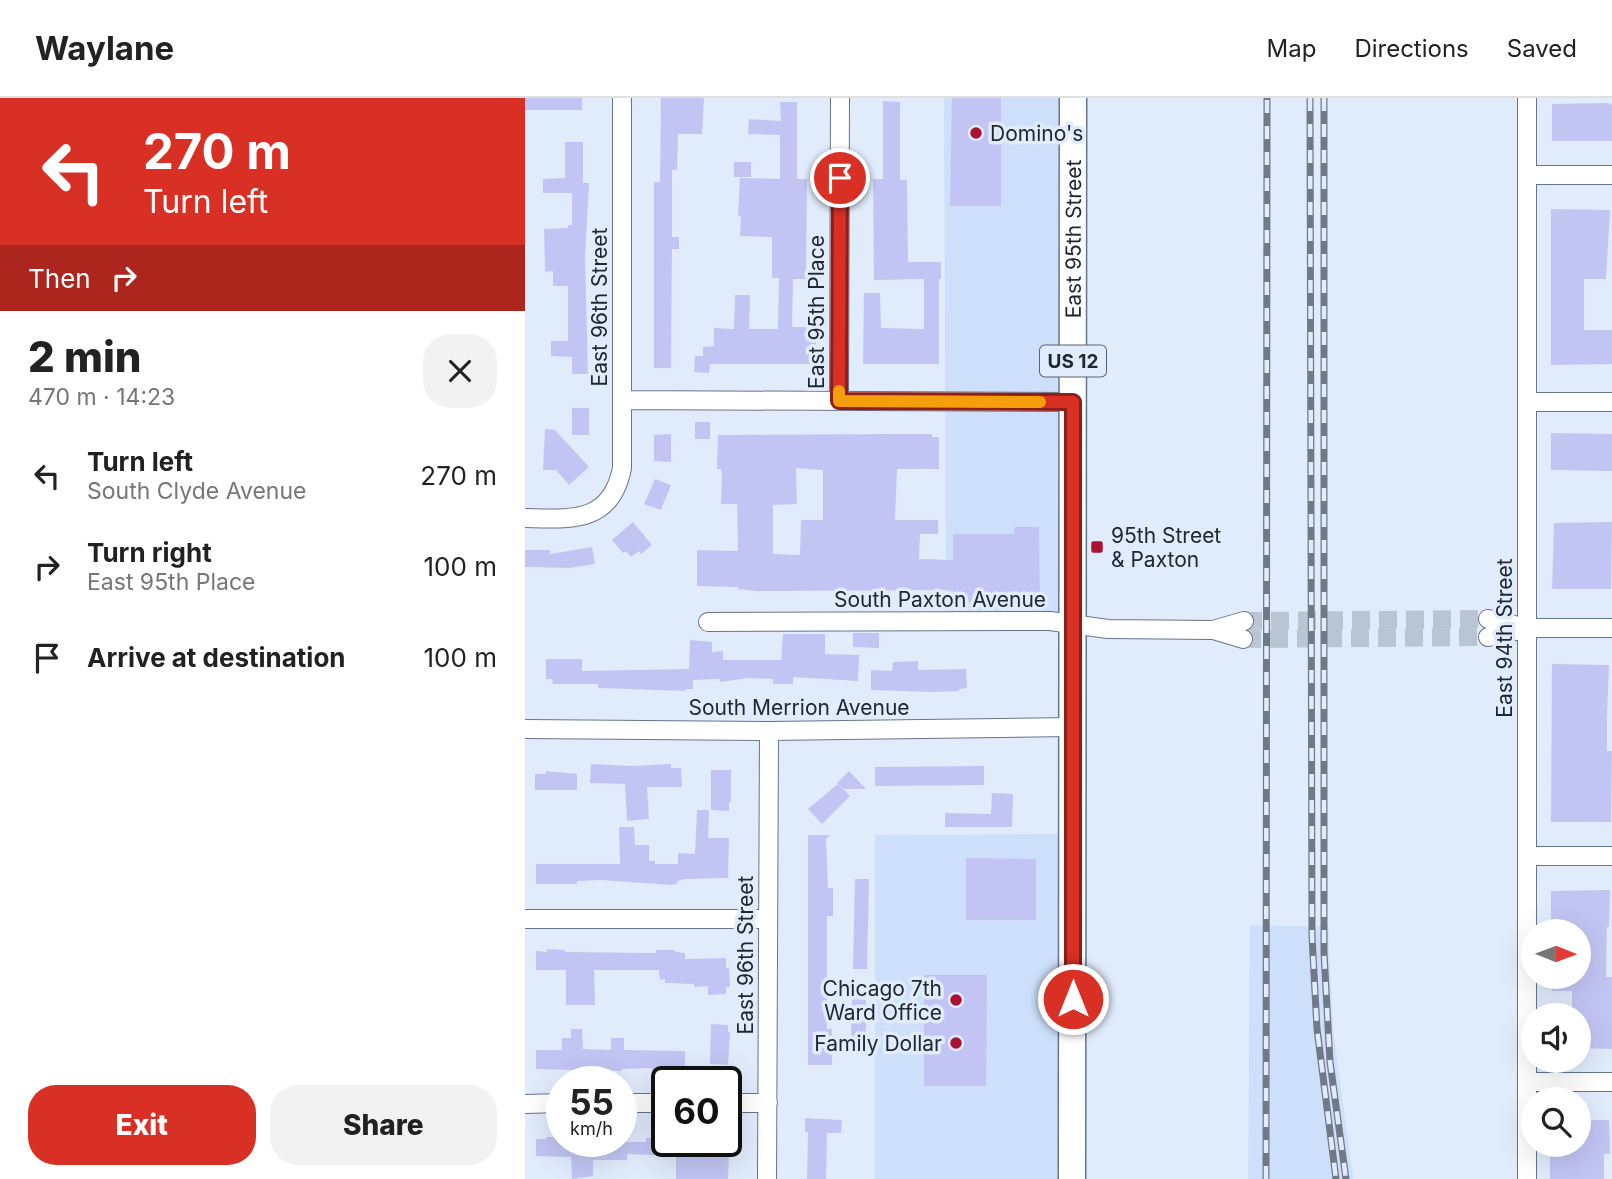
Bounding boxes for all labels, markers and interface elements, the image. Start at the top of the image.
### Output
text: Waylane [35,28,174,68]
text: Map [1267,34,1316,63]
text: Directions [1354,34,1469,63]
text: Saved [1507,34,1577,63]
place label: Domino's [990,121,1083,146]
text: 270 m [143,122,291,181]
marker: Domino's [968,125,984,141]
icon: left [28,126,119,217]
pin [810,148,870,208]
icon: arrive [821,159,859,197]
street label: East 95th Street [1060,160,1085,318]
text: Turn left [143,182,268,221]
street label: East 96th Street [587,227,612,386]
street label: East 95th Place [804,235,829,389]
icon: right [105,259,143,297]
text: Then [28,263,91,294]
text: 2 min [28,331,142,382]
button: close [423,334,497,408]
road number: US 12 [1040,345,1106,376]
text: 470 m · 14:23 [28,383,175,411]
text: Turn left [87,446,193,477]
icon: left [28,457,66,495]
text: 270 m [420,460,497,491]
text: South Clyde Avenue [87,477,306,505]
place label: 95th Street & Paxton [1111,523,1221,572]
text: Turn right [87,537,212,568]
marker: 95th Street & Paxton [1089,539,1105,555]
icon: right [28,548,66,586]
text: 100 m [424,551,497,582]
street label: East 94th Street [1492,558,1517,718]
text: East 95th Place [87,568,255,596]
street label: South Paxton Avenue [834,587,1046,612]
icon: arrive [28,639,66,677]
text: Arrive at destination [87,642,346,673]
text: 100 m [424,642,497,673]
street label: South Merrion Avenue [688,695,910,720]
street label: East 96th Street [733,875,758,1034]
north arrow [1521,919,1591,989]
map controls [1521,919,1591,1157]
position arrow [1036,962,1110,1036]
place label: Chicago 7th Ward Office [823,976,942,1025]
marker: Chicago 7th Ward Office [948,992,964,1008]
button: sound [1521,1003,1591,1073]
place label: Family Dollar [814,1031,942,1056]
marker: Family Dollar [948,1035,964,1051]
speed limit sign: 60 [651,1066,742,1157]
text: 55 [569,1081,614,1123]
button: Exit [28,1085,256,1165]
button: Share [270,1085,497,1165]
button: search [1521,1087,1591,1157]
text: km/h [570,1118,613,1139]

